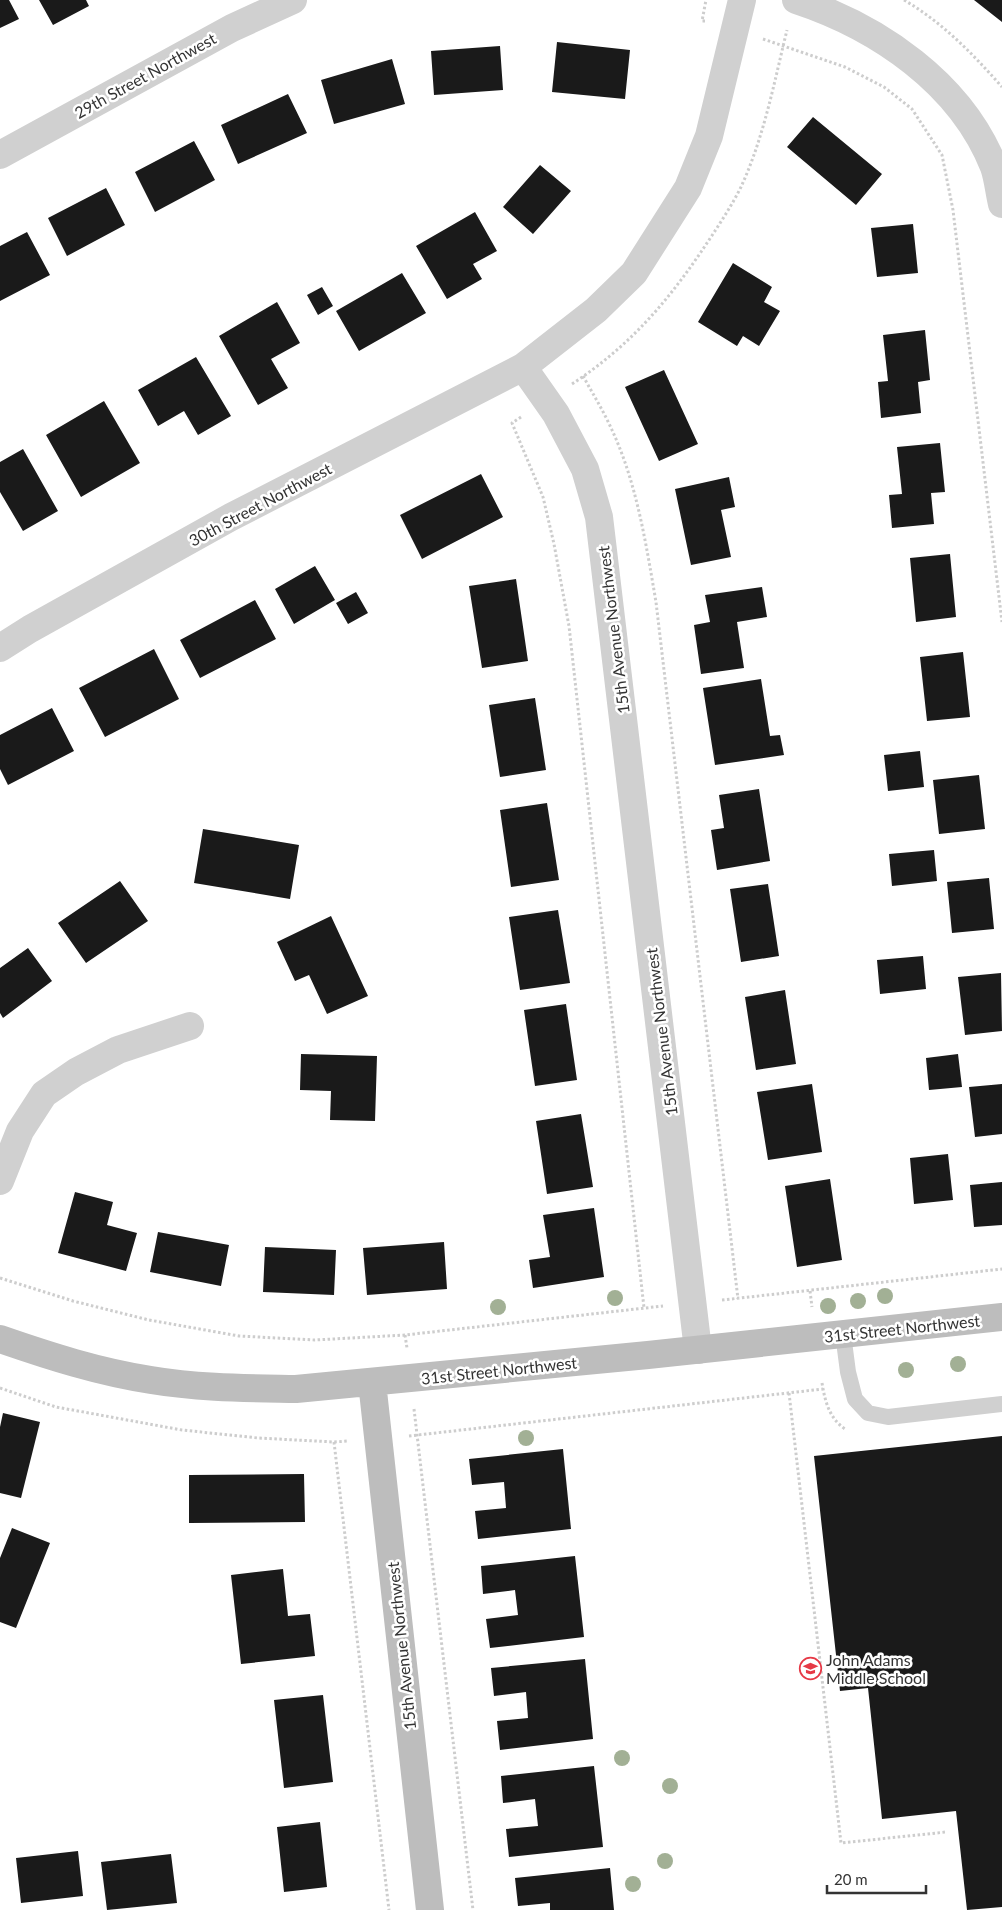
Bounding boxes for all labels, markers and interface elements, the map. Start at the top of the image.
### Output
street label: 29th Street Northwest [71,28,219,122]
street label: 30th Street Northwest [186,458,335,550]
street label: 15th Avenue Northwest [593,545,633,715]
street label: 15th Avenue Northwest [641,947,681,1117]
street label: 31st Street Northwest [823,1310,981,1346]
street label: 31st Street Northwest [420,1352,578,1388]
street label: 15th Avenue Northwest [383,1561,419,1731]
place label: John Adams Middle School [826,1650,926,1687]
school or university icon: John Adams Middle School [798,1656,822,1680]
scale bar [827,1862,926,1894]
text: 20 m [834,1870,868,1888]

